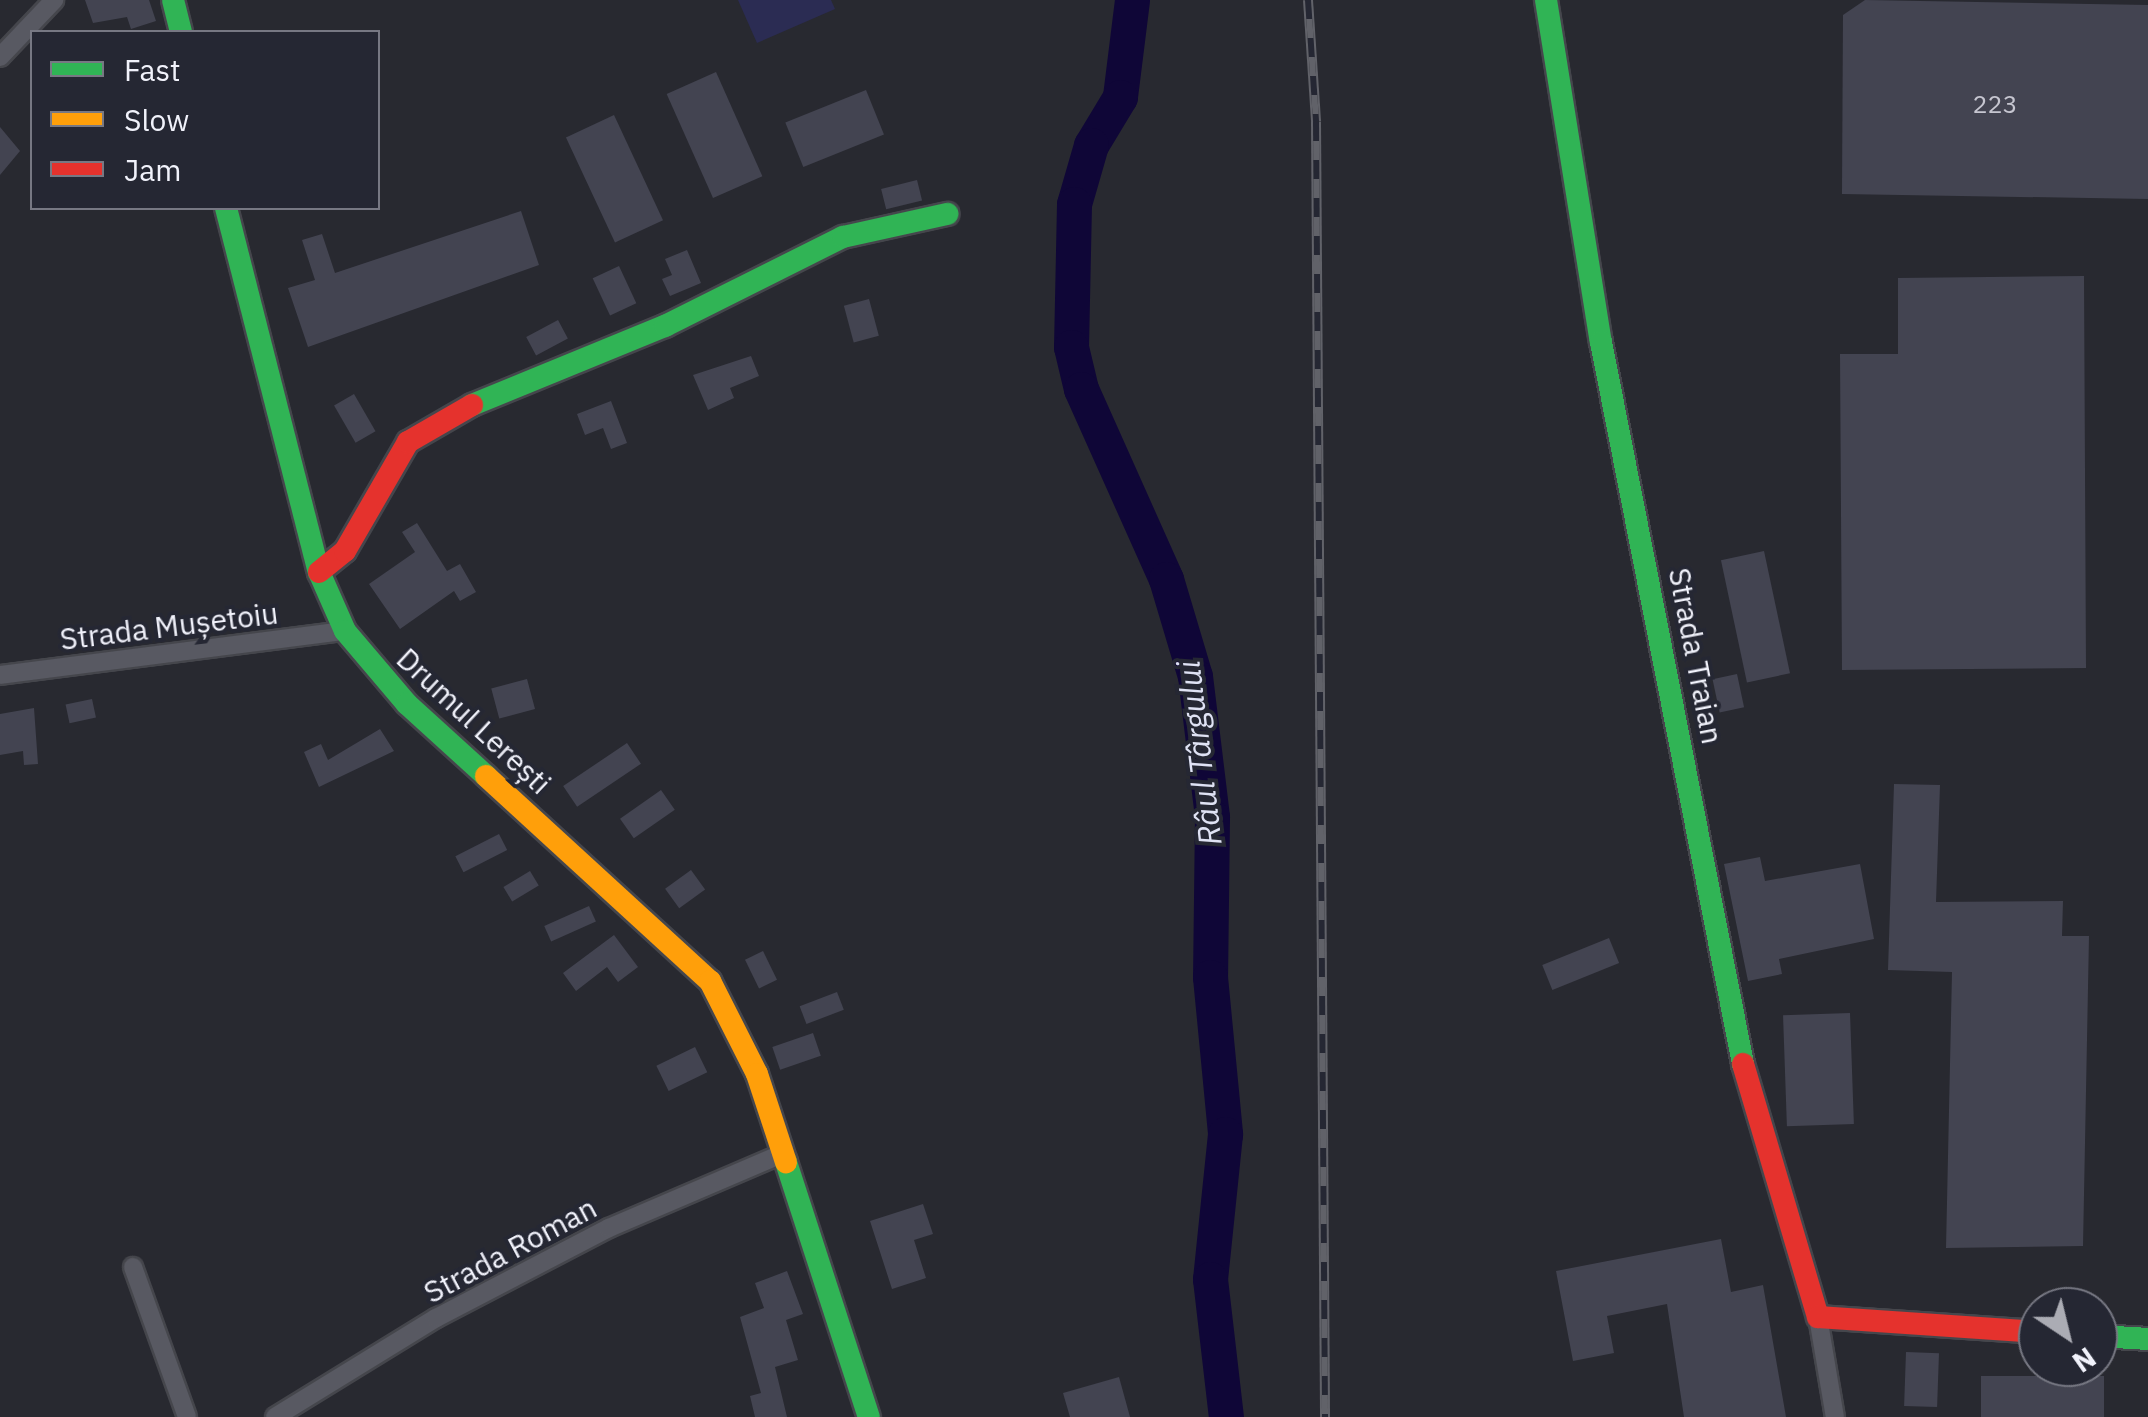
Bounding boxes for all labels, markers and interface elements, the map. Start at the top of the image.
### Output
legend [30,30,380,210]
text: Fast [124,50,181,89]
house number: 223 [1973,89,2017,119]
text: Slow [124,100,189,139]
text: Jam [124,150,182,189]
street label: Strada Traian [1661,565,1731,747]
street label: Strada Mușetoiu [58,595,280,657]
street label: Drumul Lerești [389,640,559,802]
water label: Râul Târgului [1169,658,1229,848]
street label: Strada Roman [418,1189,602,1311]
north arrow [2018,1287,2118,1387]
text: N [2065,1339,2103,1381]

